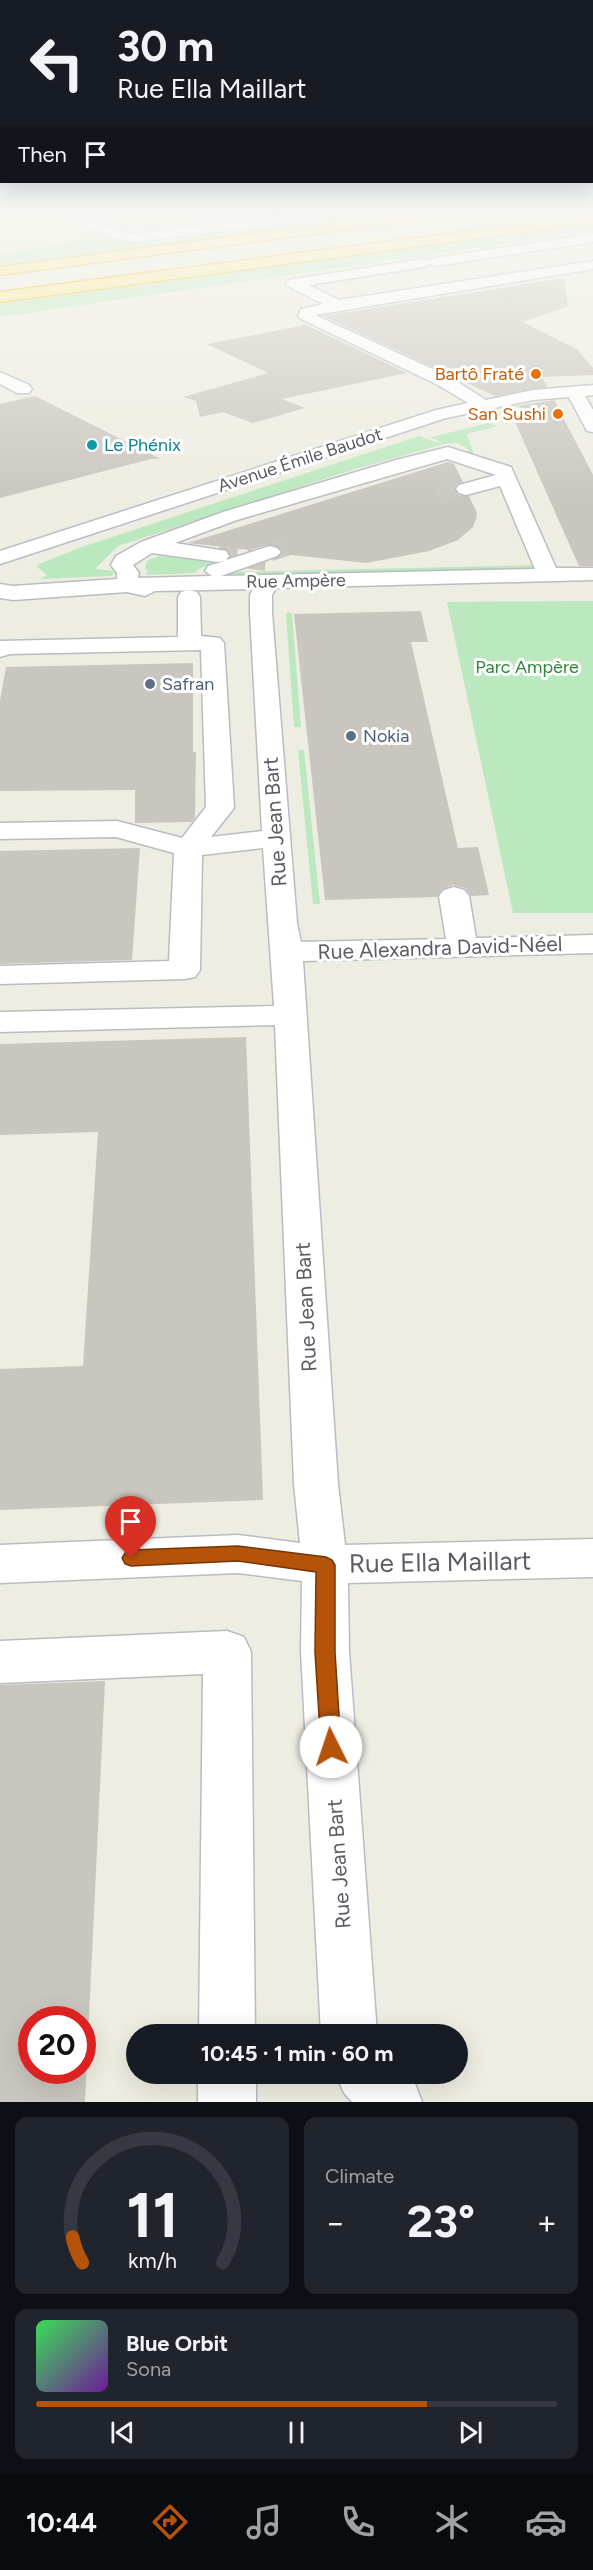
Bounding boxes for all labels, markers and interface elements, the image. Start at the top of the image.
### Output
text: 30 m [117,21,214,72]
icon: left [18,24,96,102]
text: Rue Ella Maillart [117,72,307,105]
icon: arrive [79,138,112,171]
text: Then [18,141,67,168]
place label: Bartô Fraté [435,363,524,385]
marker: Bartô Fraté [529,367,543,381]
place label: San Sushi [468,403,546,425]
marker: San Sushi [551,407,565,421]
street label: Avenue Émile Baudot [215,423,385,497]
place label: Le Phénix [104,434,181,456]
marker: Le Phénix [85,438,99,452]
street label: Rue Ampère [246,569,346,593]
park label: Parc Ampère [475,656,579,678]
place label: Safran [162,673,214,695]
marker: Safran [143,677,157,691]
place label: Nokia [363,725,409,747]
marker: Nokia [344,729,358,743]
street label: Rue Jean Bart [257,756,292,888]
street label: Rue Alexandra David-Néel [317,931,563,964]
street label: Rue Jean Bart [290,1241,321,1373]
pin [105,1496,156,1558]
icon: arrive [114,1505,147,1538]
street label: Rue Ella Maillart [348,1544,532,1580]
position arrow [299,1715,363,1779]
street label: Rue Jean Bart [321,1798,356,1930]
speed limit sign: 20 [18,2006,96,2084]
text: 10:45 · 1 min · 60 m [201,2040,393,2067]
text: Climate [325,2164,394,2188]
text: 11 [126,2178,178,2253]
text: 23° [407,2194,475,2248]
text: − [325,2203,346,2242]
text: + [536,2203,557,2242]
text: km/h [128,2248,176,2273]
text: Blue Orbit [126,2330,228,2357]
text: Sona [126,2357,171,2381]
icon: previous [106,2416,139,2449]
icon: pause [280,2416,313,2449]
icon: next [454,2416,487,2449]
icon: directions [149,2501,191,2543]
icon: music [243,2501,285,2543]
icon: phone [337,2501,379,2543]
icon: climate [431,2501,473,2543]
icon: car [525,2501,567,2543]
text: 10:44 [26,2506,97,2539]

